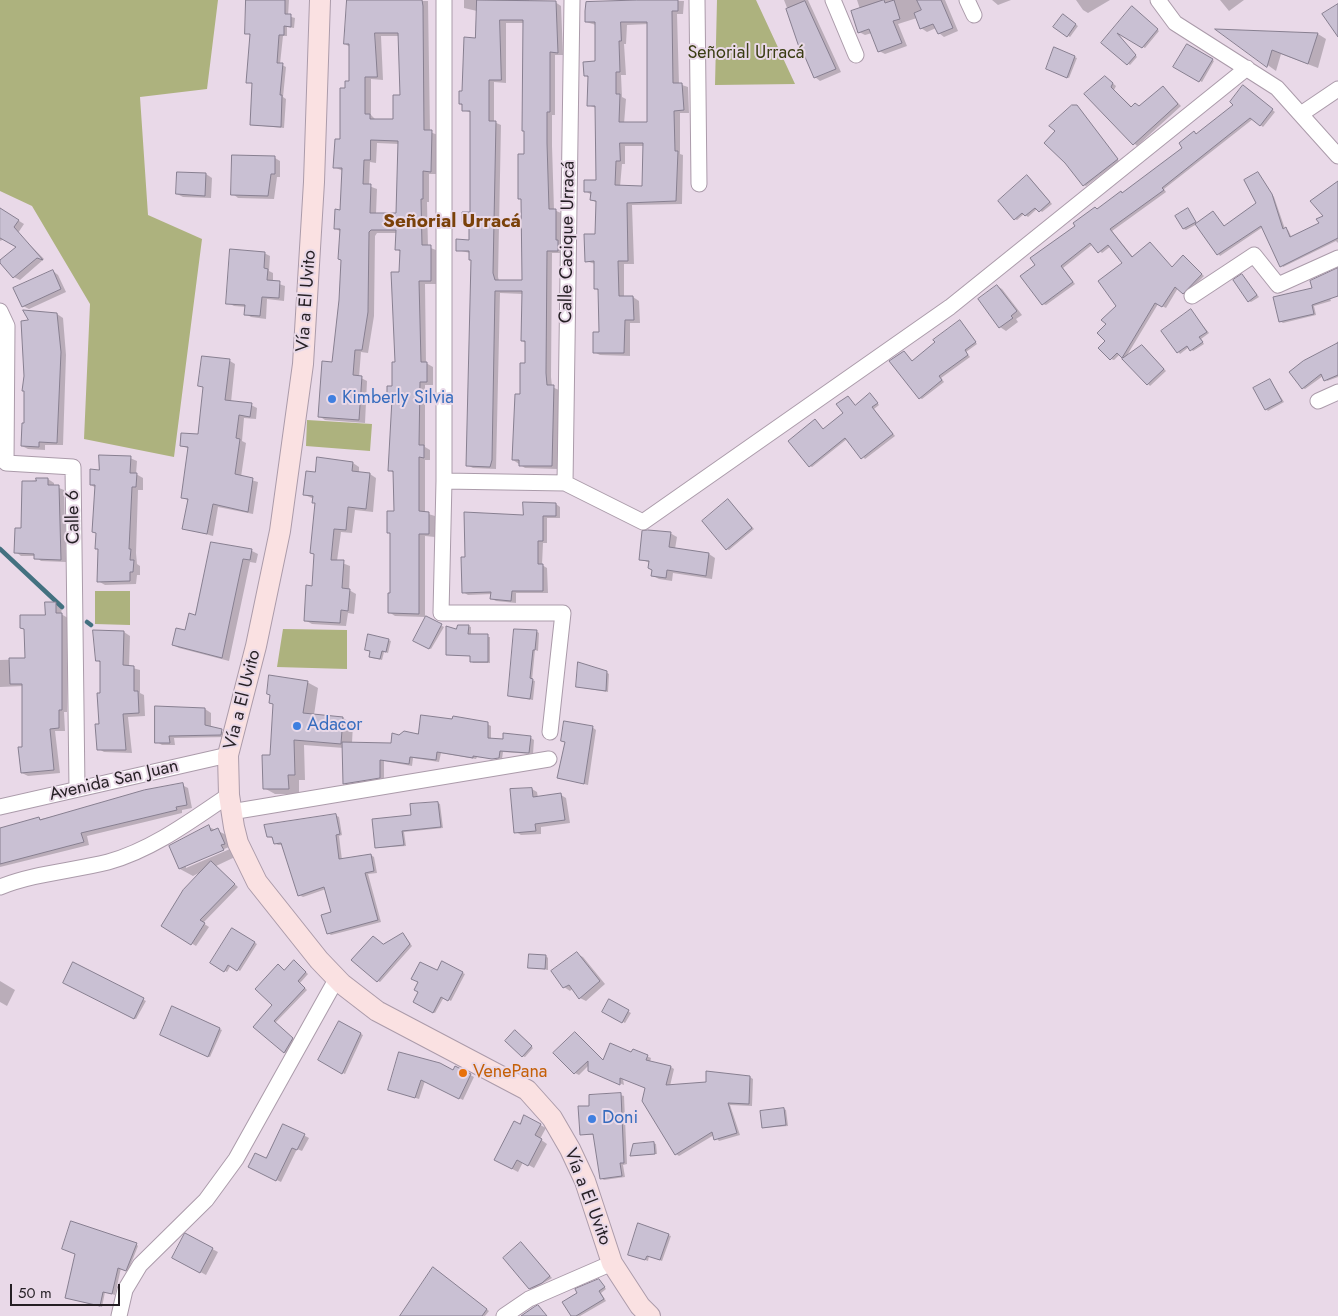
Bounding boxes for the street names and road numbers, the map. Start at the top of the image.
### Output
street label: Calle Cacique Urracá [556,161,580,323]
street label: Vía a El Uvito [293,249,321,353]
street label: Calle 6 [63,490,85,544]
street label: Vía a El Uvito [220,648,266,752]
street label: Avenida San Juan [47,756,181,806]
street label: Vía a El Uvito [559,1145,615,1249]

